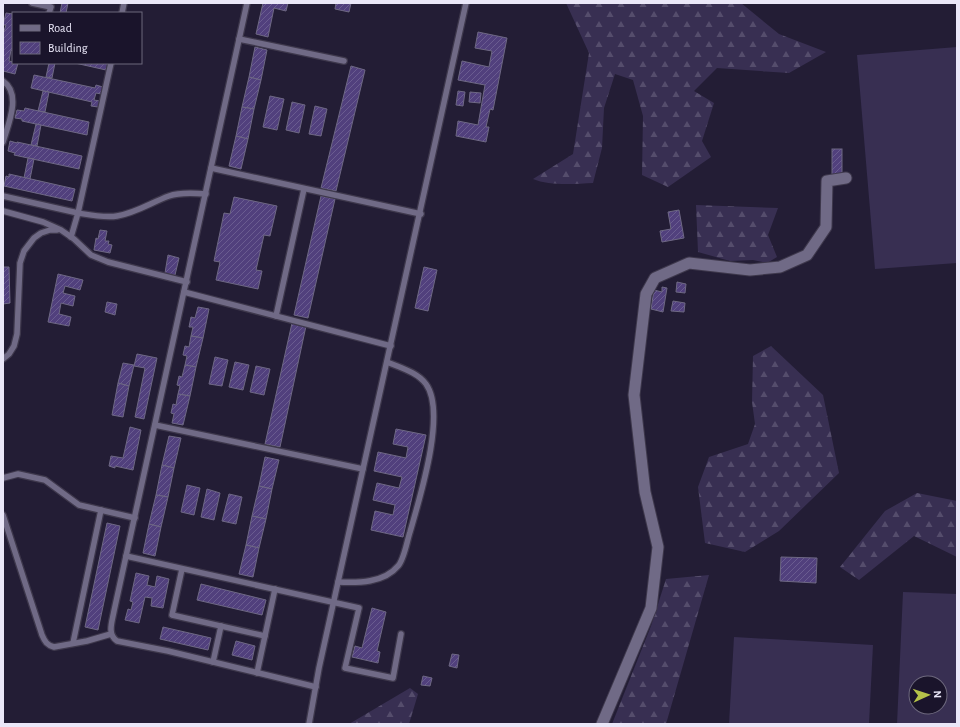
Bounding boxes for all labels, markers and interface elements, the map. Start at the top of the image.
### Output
legend [12,12,142,64]
text: Road [48,22,72,34]
text: Building [48,42,88,54]
north arrow [908,675,948,715]
text: N [932,690,943,699]

